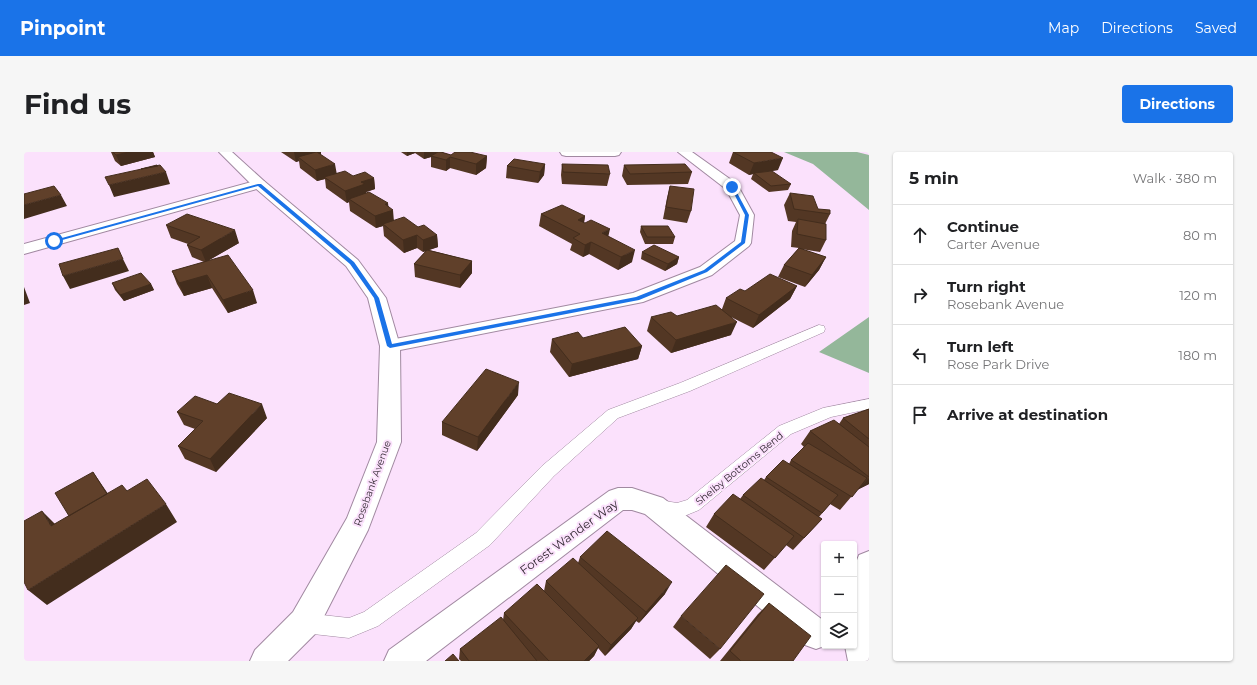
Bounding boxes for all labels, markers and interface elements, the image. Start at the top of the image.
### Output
text: Pinpoint [20,17,105,40]
text: Map [1048,19,1079,37]
text: Directions [1101,19,1173,37]
text: Saved [1195,19,1237,37]
button: Directions [1122,85,1233,123]
text: Find us [24,87,131,121]
text: 5 min [909,168,959,188]
text: Walk · 380 m [1133,170,1217,186]
route end [723,178,741,196]
text: Continue [947,217,1019,236]
icon: ahead [909,224,931,246]
text: 80 m [1183,227,1217,243]
route start [45,232,63,250]
text: Carter Avenue [947,236,1040,252]
text: Turn right [947,277,1026,296]
icon: right [909,284,931,306]
text: 120 m [1179,287,1217,303]
text: Rosebank Avenue [947,296,1064,312]
text: Turn left [947,337,1014,356]
icon: left [909,344,931,366]
text: 180 m [1178,347,1217,363]
text: Rose Park Drive [947,356,1049,372]
icon: arrive [909,404,931,426]
text: Arrive at destination [947,405,1108,424]
street label: Shelby Bottoms Bend [693,429,786,508]
street label: Rosebank Avenue [351,439,394,528]
street label: Forest Wander Way [517,496,621,577]
map controls [821,541,857,649]
button: + [821,541,857,577]
button: − [821,577,857,613]
button: layers [821,613,857,649]

